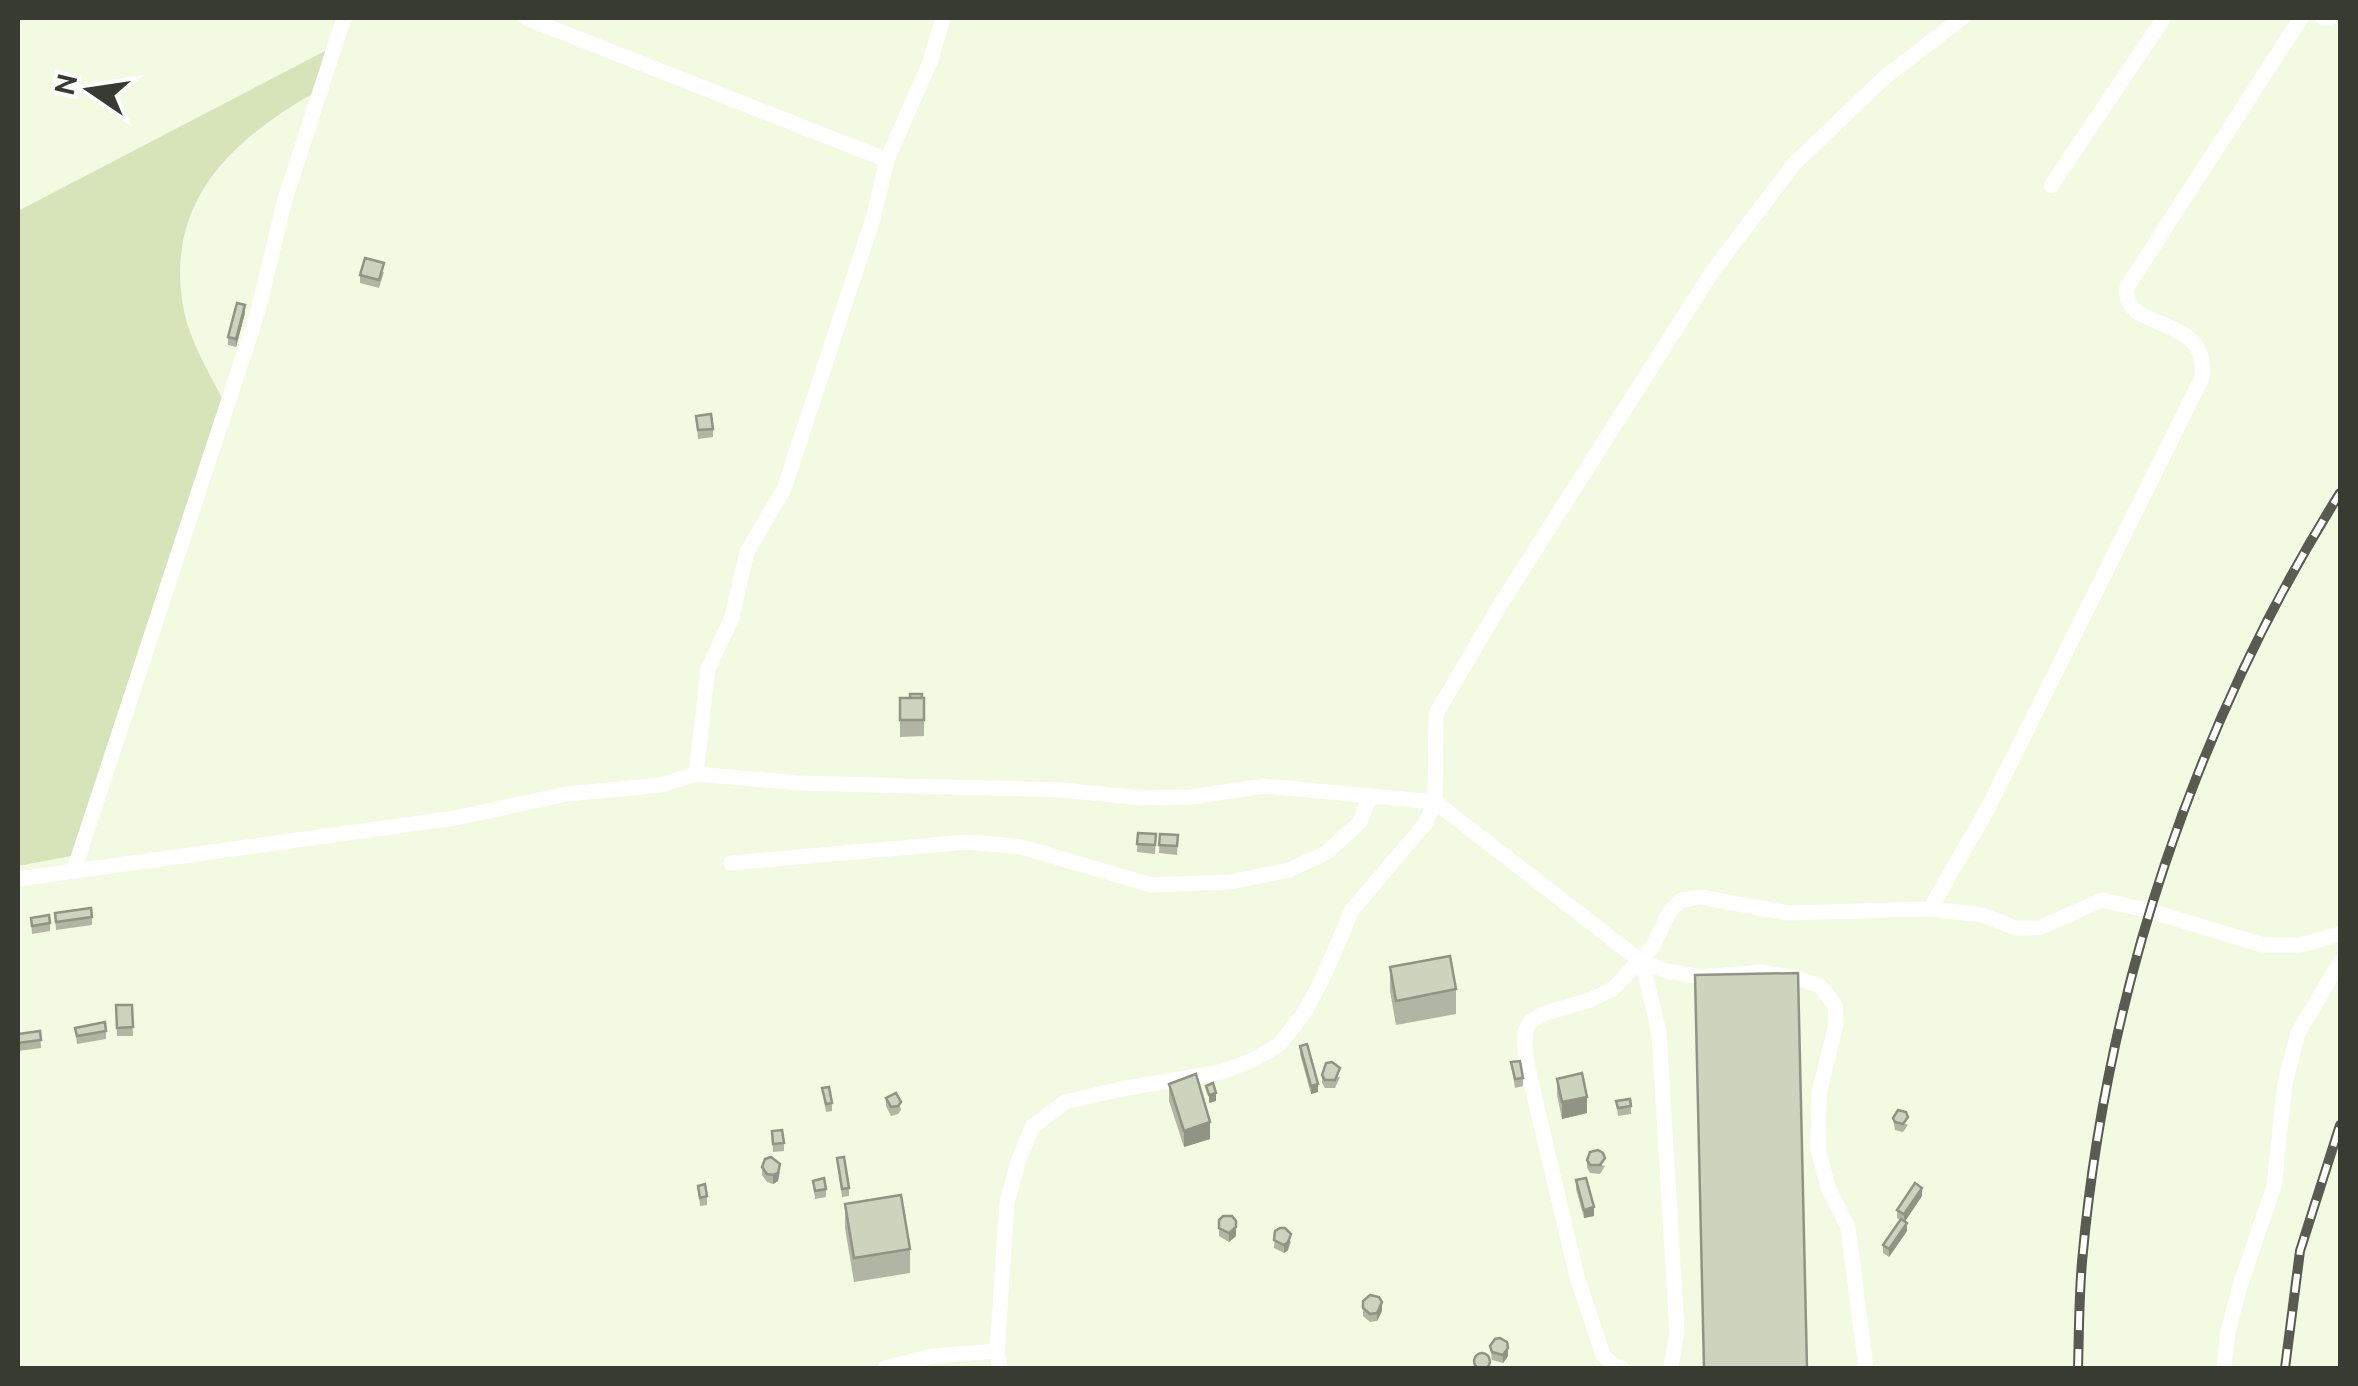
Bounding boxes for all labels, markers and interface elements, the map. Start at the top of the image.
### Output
north arrow [40,40,140,140]
text: N [48,71,83,98]

